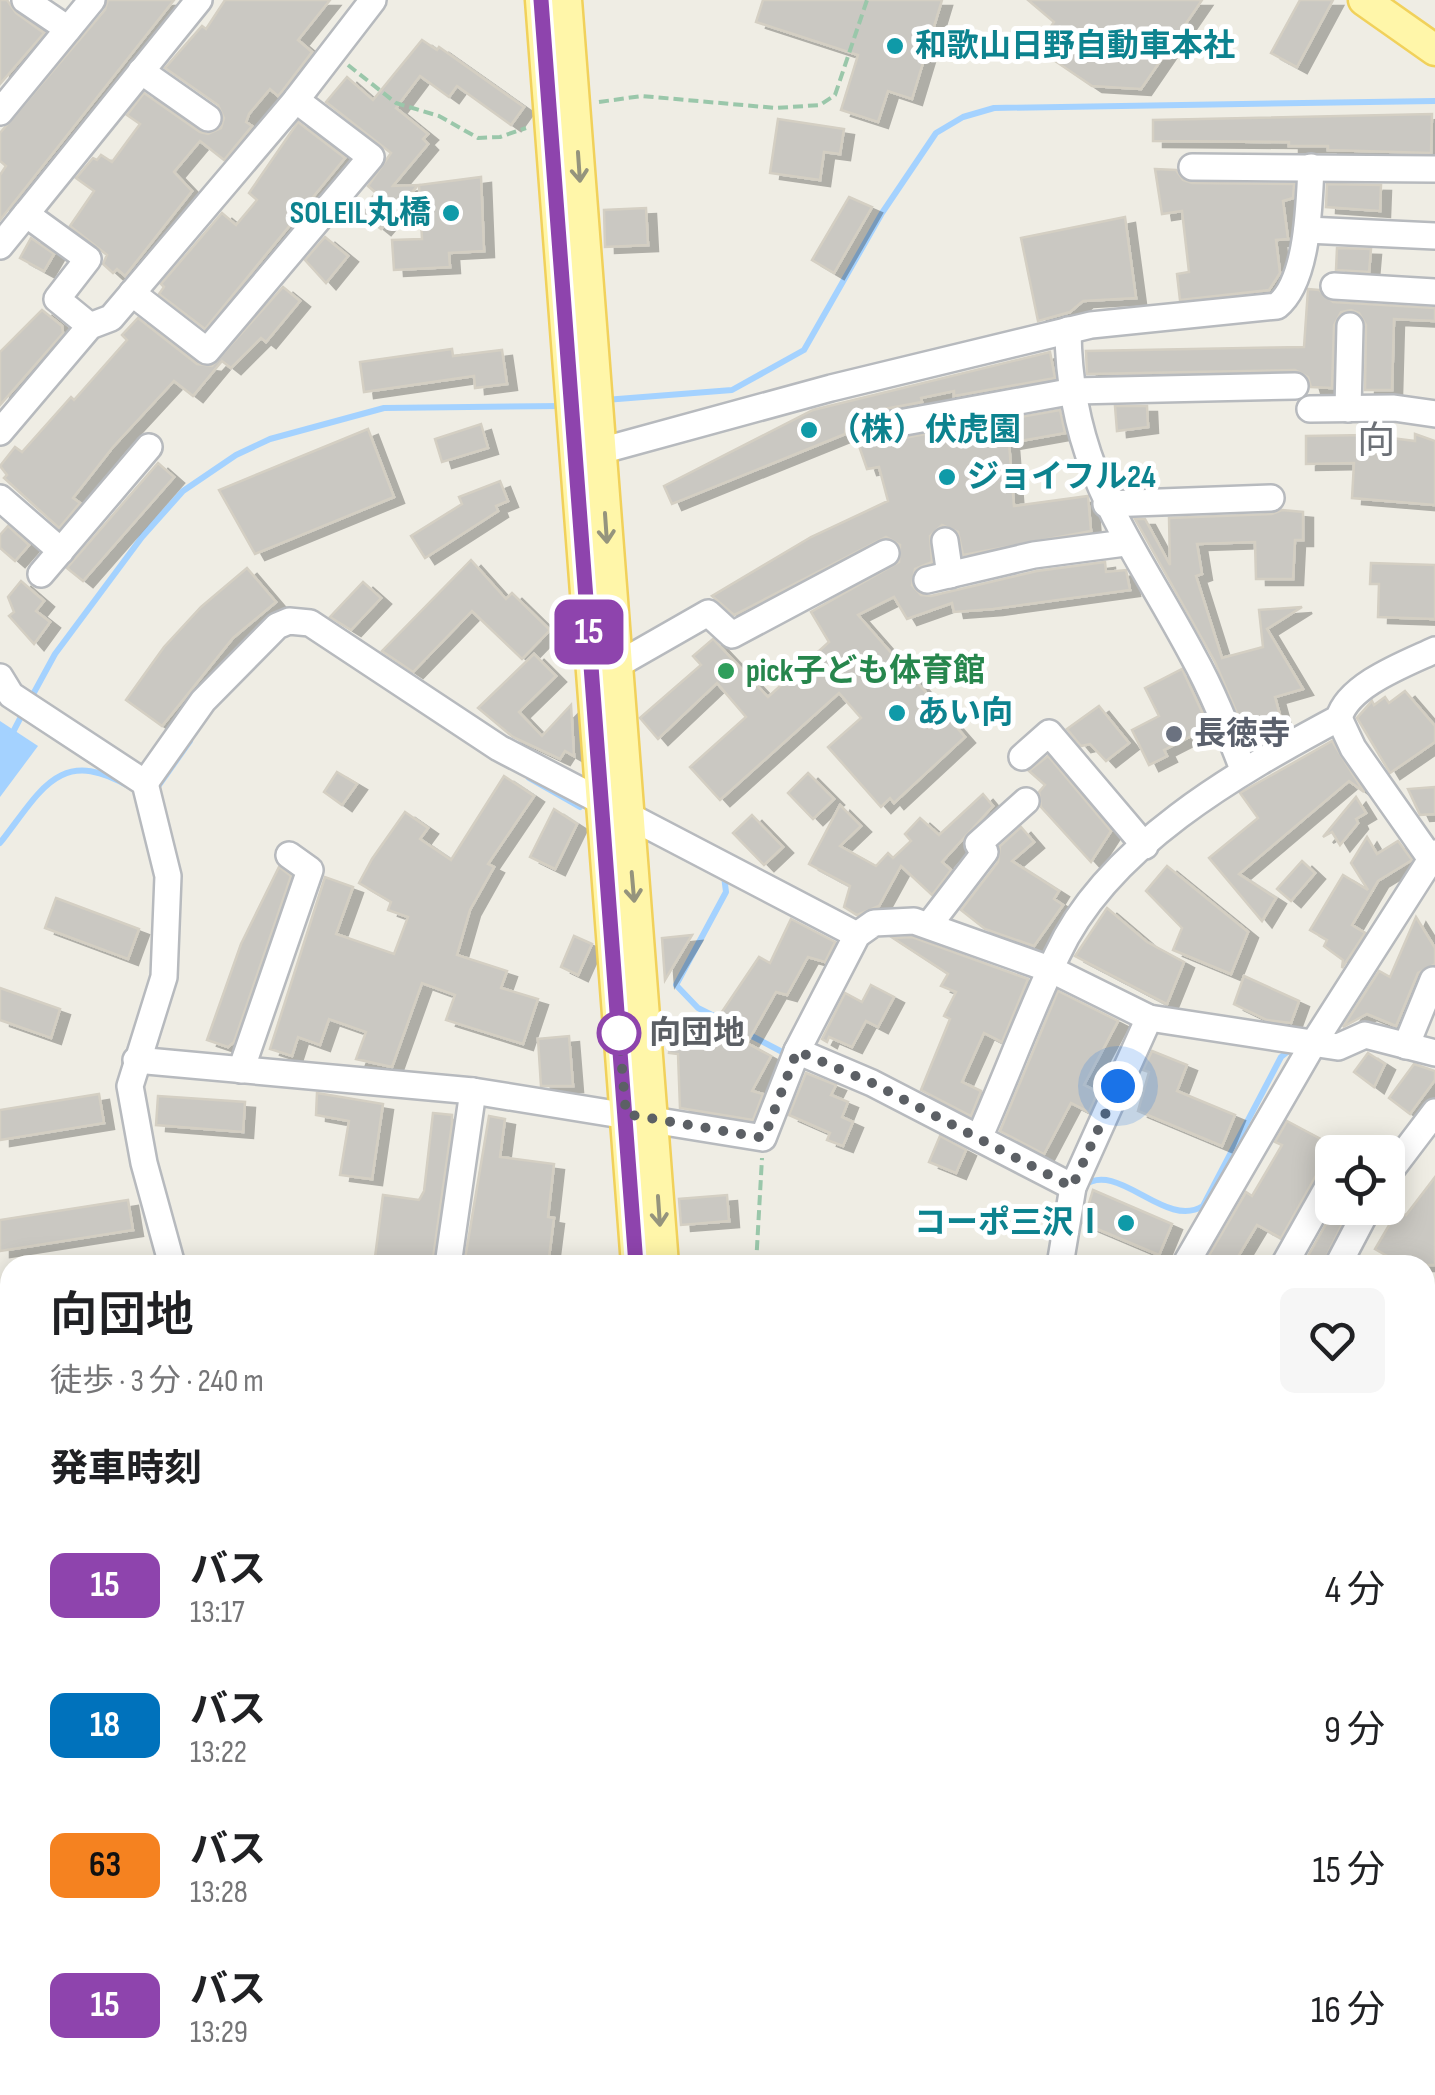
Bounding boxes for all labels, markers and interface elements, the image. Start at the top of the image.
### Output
place label: 和歌山日野自動車本社 [915,27,1235,66]
marker: 和歌山日野自動車本社 [884,35,906,57]
one-way arrow [570,150,589,183]
place label: SOLEIL丸橋 [290,194,431,233]
marker: SOLEIL丸橋 [440,202,462,224]
place label: （株）伏虎園 [829,411,1021,450]
marker: （株）伏虎園 [798,419,820,441]
district label: 向 [1357,419,1395,464]
place label: ジョイフル24 [967,458,1156,497]
marker: ジョイフル24 [936,466,958,488]
one-way arrow [597,511,616,543]
line badge: 15 [544,600,634,664]
text: 15 [574,611,604,654]
place label: pick子ども体育館 [746,652,985,691]
marker: pick子ども体育館 [715,660,737,682]
place label: あい向 [917,694,1013,733]
marker: あい向 [886,702,908,724]
place label: 長徳寺 [1194,715,1290,754]
marker: 長徳寺 [1163,723,1185,745]
one-way arrow [624,870,643,902]
marker: 向団地 [598,1012,640,1054]
place label: 向団地 [649,1014,745,1053]
your location [1093,1061,1143,1111]
map controls [1315,1135,1405,1225]
button: locate [1315,1135,1405,1225]
one-way arrow [650,1194,669,1226]
place label: コーポ三沢Ⅰ [914,1204,1106,1243]
marker: コーポ三沢Ⅰ [1115,1212,1137,1234]
text: 向団地 [50,1288,194,1345]
button: heart [1280,1288,1385,1393]
text: 徒歩 · 3 分 · 240 m [50,1362,264,1401]
text: 発車時刻 [50,1447,202,1492]
text: バス [190,1548,266,1593]
text: 15 [90,1564,120,1607]
text: 4 分 [1325,1568,1385,1613]
text: 13:17 [190,1593,245,1632]
text: バス [190,1688,266,1733]
text: 18 [90,1704,120,1747]
text: 9 分 [1324,1708,1385,1753]
text: 13:22 [190,1733,247,1772]
text: バス [190,1828,266,1873]
text: 63 [89,1844,121,1887]
text: 15 分 [1312,1848,1385,1893]
text: 13:28 [190,1873,248,1912]
text: バス [190,1968,266,2013]
text: 15 [90,1984,120,2027]
text: 16 分 [1311,1988,1385,2033]
text: 13:29 [190,2013,248,2052]

